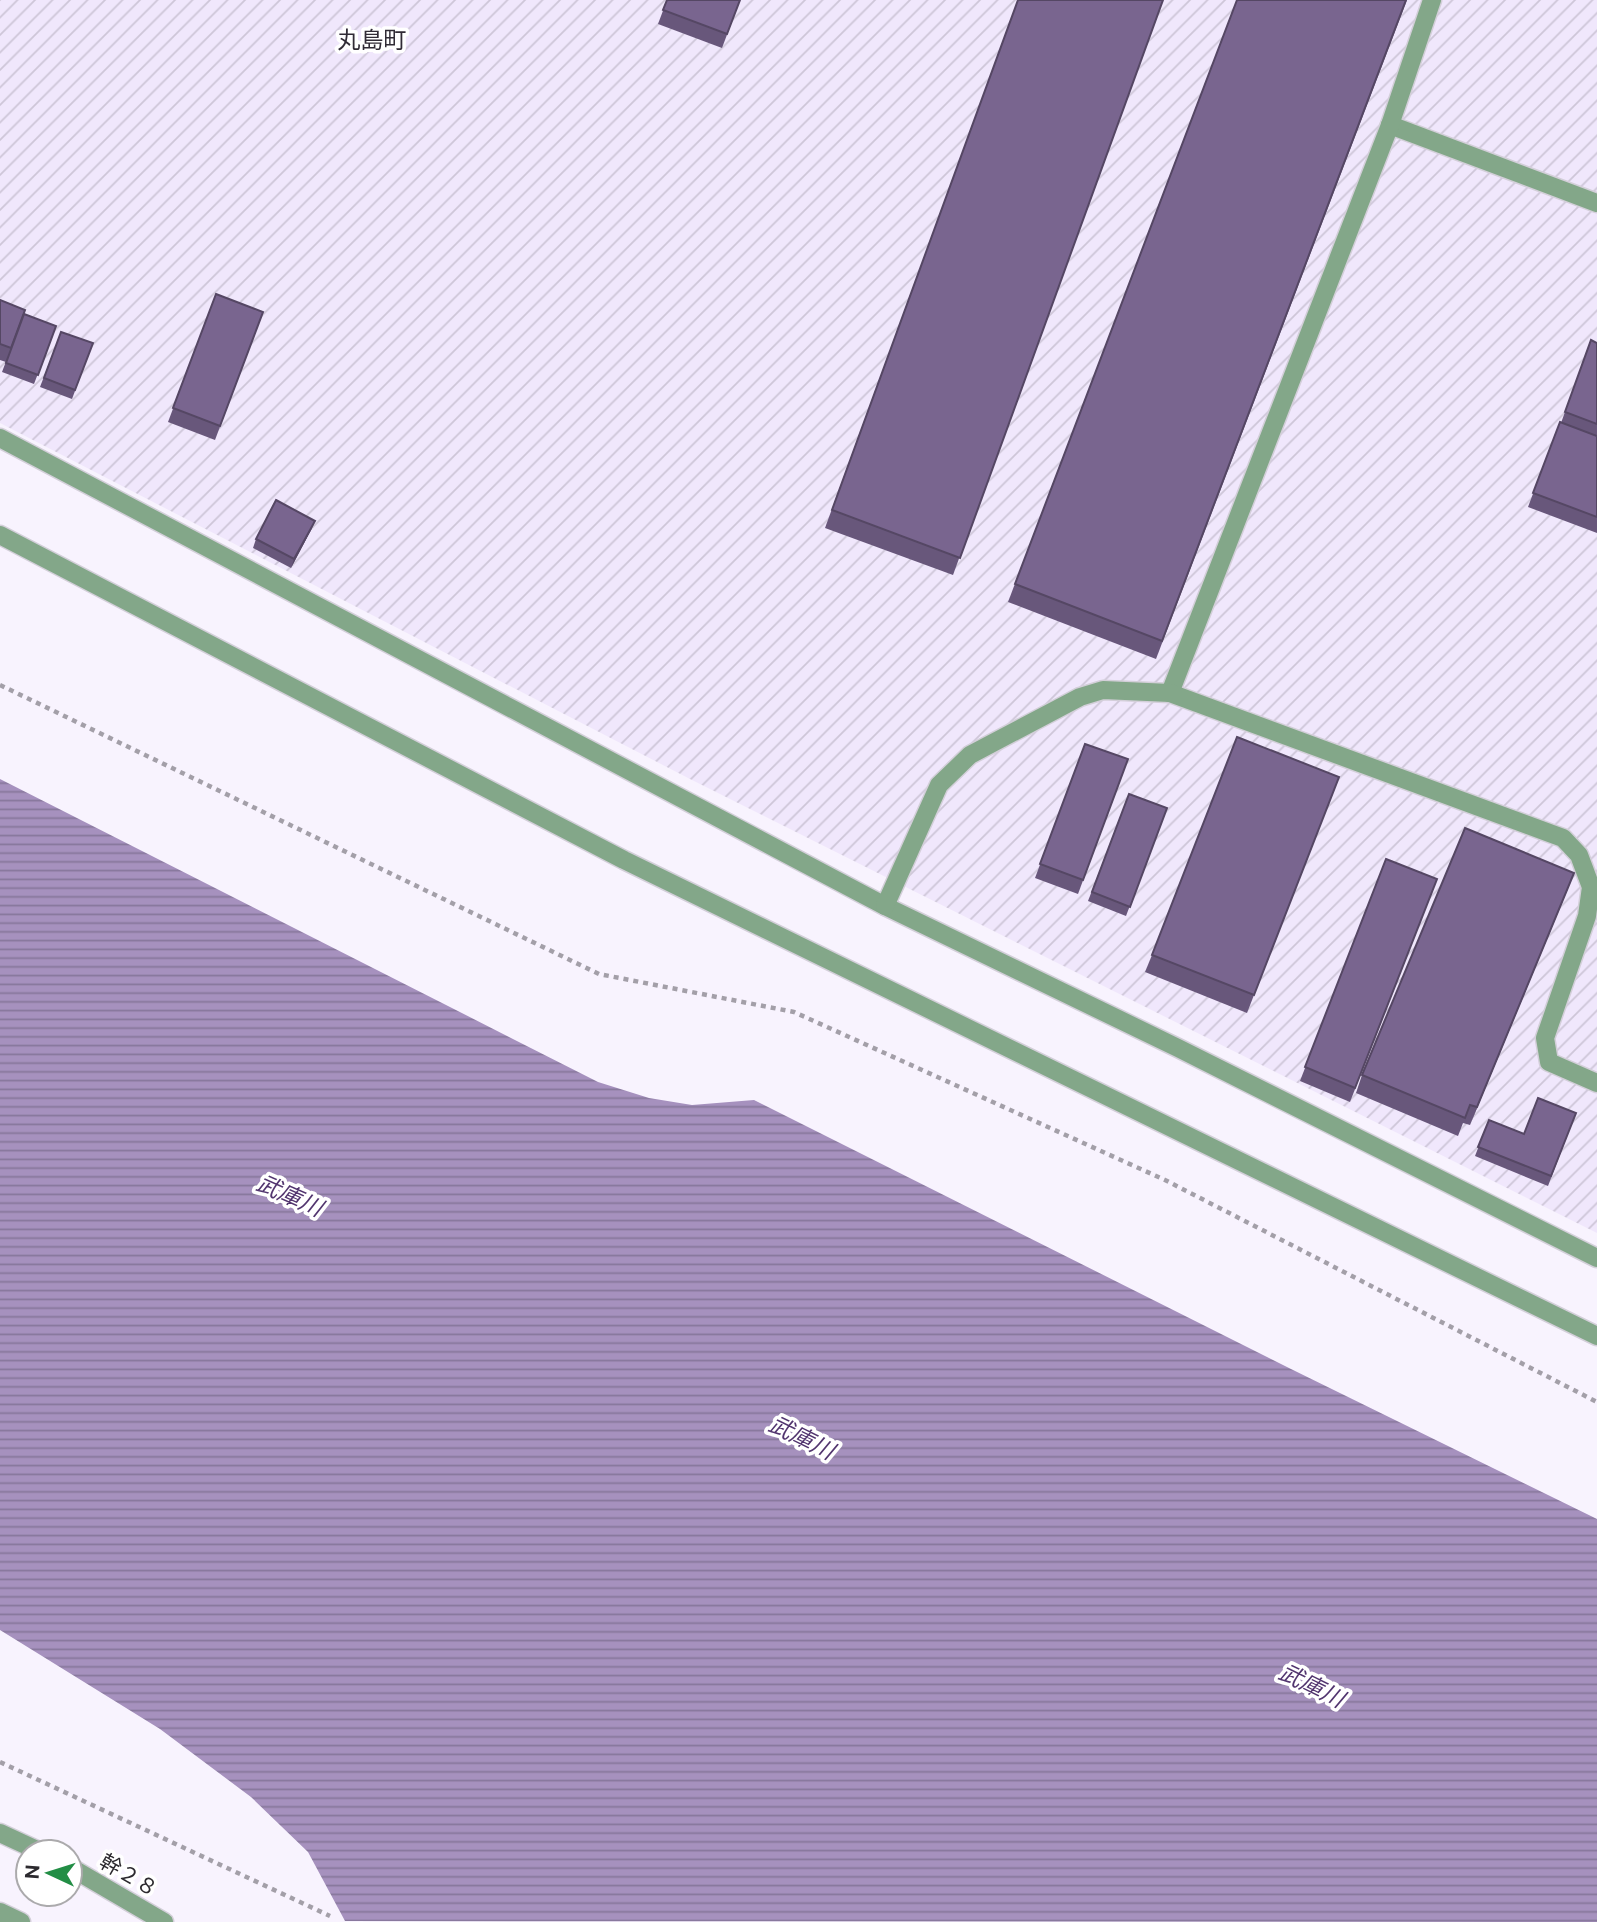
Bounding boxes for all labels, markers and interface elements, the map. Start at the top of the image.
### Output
district label: 丸島町 [338,26,407,53]
water label: 武庫川 [253,1169,330,1223]
water label: 武庫川 [765,1410,842,1466]
water label: 武庫川 [1275,1658,1352,1714]
north arrow [14,1838,84,1908]
street label: 幹２８ [95,1848,163,1902]
text: N [21,1864,44,1880]

